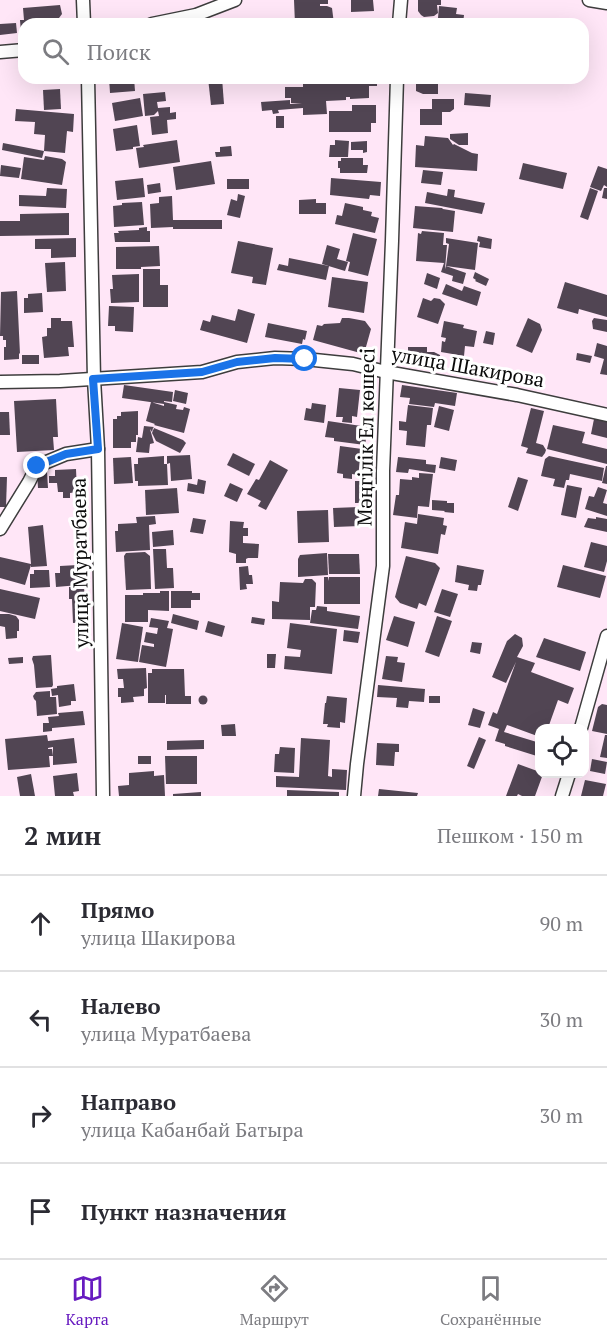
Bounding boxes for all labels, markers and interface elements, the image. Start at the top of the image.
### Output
search box [18,18,589,84]
icon: search [39,35,72,68]
text: Поиск [87,37,151,66]
street label: улица Шакирова [389,340,547,393]
route start [291,345,317,371]
street label: Мәңгілік Ел көшесі [350,348,381,526]
route end [23,452,49,478]
street label: улица Муратбаева [65,478,95,649]
map controls [535,724,589,778]
button: locate [535,724,589,778]
text: 2 мин [24,818,101,852]
text: Пешком · 150 m [437,822,583,849]
text: Прямо [81,895,154,924]
icon: ahead [24,907,57,940]
text: 90 m [540,910,583,937]
text: улица Шакирова [81,924,236,951]
text: Налево [81,991,161,1020]
icon: left [24,1003,57,1036]
text: 30 m [540,1006,583,1033]
text: улица Муратбаева [81,1020,251,1047]
text: Направо [81,1087,176,1116]
icon: right [24,1099,57,1132]
text: 30 m [540,1102,583,1129]
text: улица Кабанбай Батыра [81,1116,304,1143]
icon: arrive [24,1195,57,1228]
text: Пункт назначения [81,1197,286,1226]
tab: Карта [66,1272,109,1330]
tab: Маршрут [240,1272,309,1330]
tab: Сохранённые [440,1272,541,1330]

